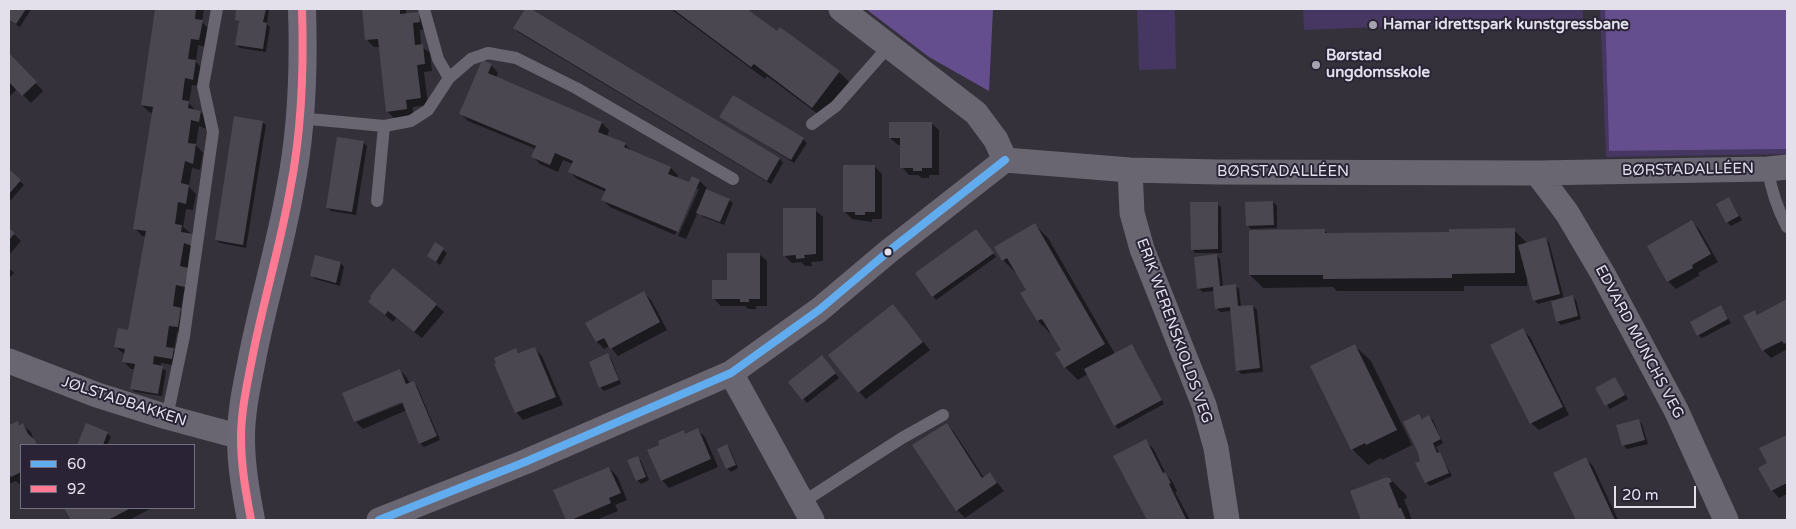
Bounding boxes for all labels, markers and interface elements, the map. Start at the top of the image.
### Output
place label: Hamar idrettspark kunstgressbane [1383,16,1629,34]
marker: Hamar idrettspark kunstgressbane [1367,19,1379,31]
place label: Børstad ungdomsskole [1326,47,1430,82]
marker: Børstad ungdomsskole [1310,59,1322,71]
street label: BØRSTADALLÉEN [1622,160,1754,180]
street label: BØRSTADALLÉEN [1217,163,1349,181]
street label: ERIK WERENSKIOLDS VEG [1132,236,1216,426]
unlabelled marker [883,247,893,257]
street label: EDVARD MUNCHS VEG [1591,262,1687,422]
street label: JØLSTADBAKKEN [59,373,189,431]
legend [20,444,195,509]
text: 60 [67,455,86,473]
scale bar [1616,476,1698,508]
text: 92 [67,480,86,498]
text: 20 m [1622,486,1659,504]

